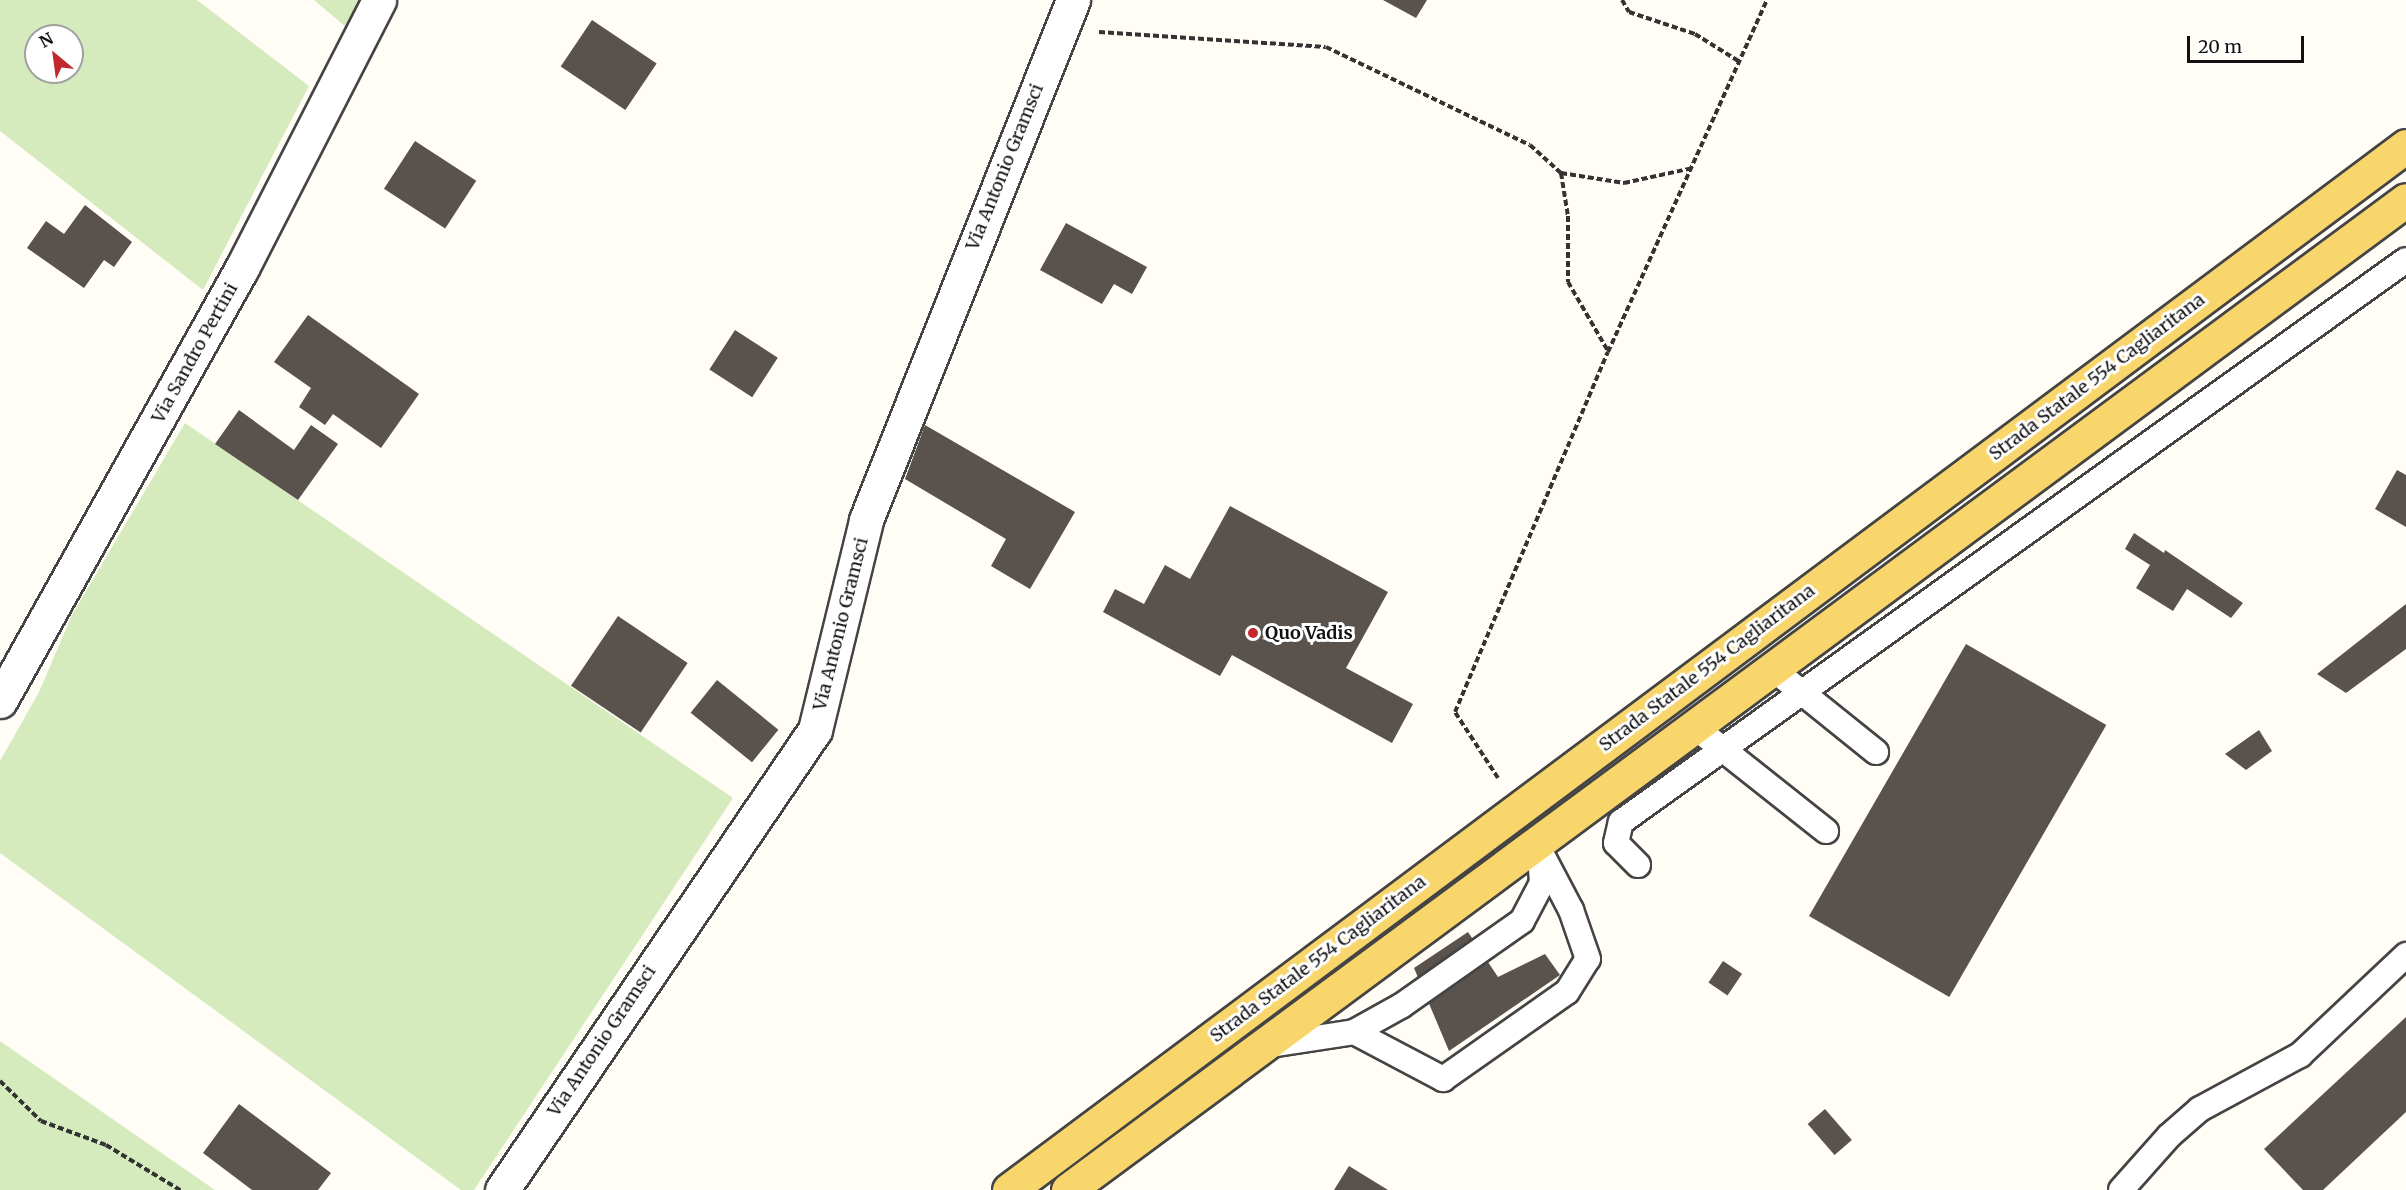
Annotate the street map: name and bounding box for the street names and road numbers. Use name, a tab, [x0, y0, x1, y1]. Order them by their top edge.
street label: Via Antonio Gramsci	[962, 81, 1048, 253]
street label: Via Sandro Pertini	[148, 279, 242, 427]
street label: Strada Statale 554 Cagliaritana	[1985, 289, 2209, 465]
street label: Via Antonio Gramsci	[809, 535, 873, 713]
street label: Strada Statale 554 Cagliaritana	[1595, 580, 1819, 756]
street label: Strada Statale 554 Cagliaritana	[1206, 871, 1430, 1047]
street label: Via Antonio Gramsci	[543, 961, 661, 1121]

